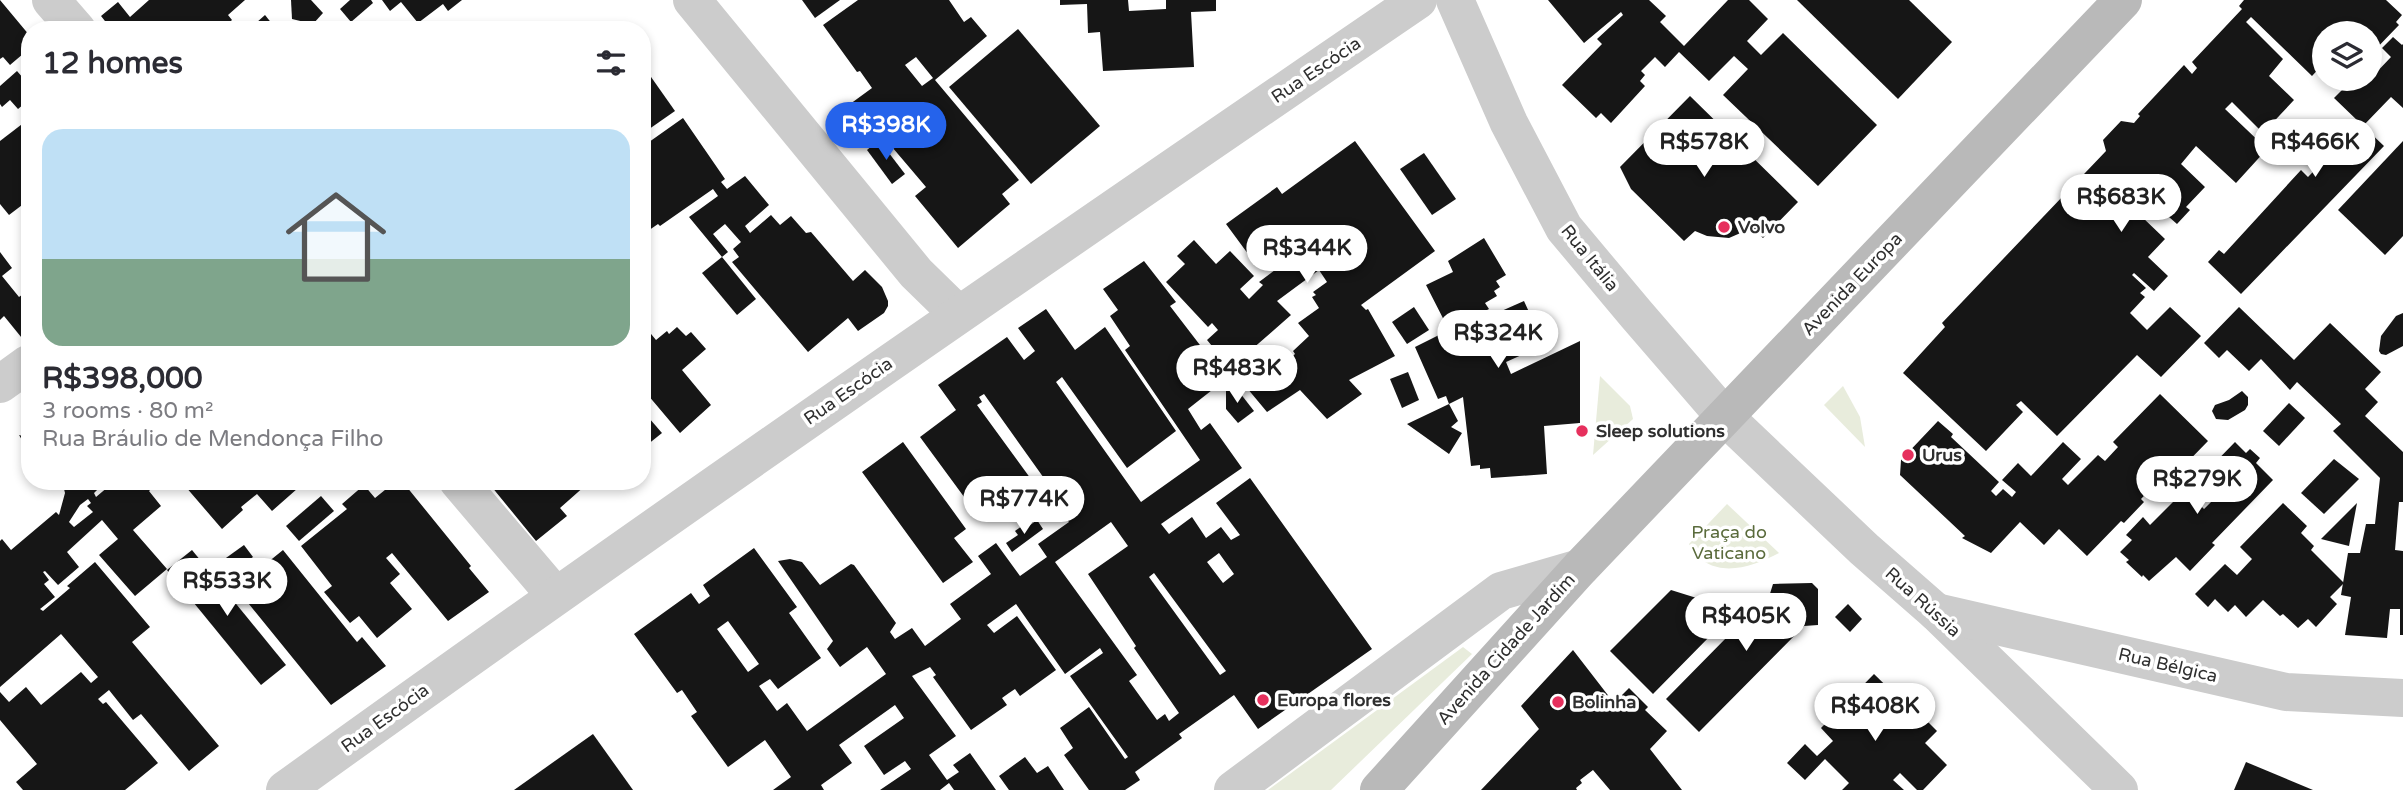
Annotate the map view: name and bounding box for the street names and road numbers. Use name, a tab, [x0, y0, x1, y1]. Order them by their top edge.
street label: Rua Escócia	[1267, 32, 1365, 108]
street label: Rua Itália	[1556, 220, 1624, 296]
street label: Avenida Europa	[1797, 228, 1907, 340]
street label: Rua Escócia	[799, 352, 897, 430]
street label: Rua Rússia	[1881, 562, 1965, 642]
street label: Avenida Cidade Jardim	[1432, 569, 1580, 729]
street label: Rua Bélgica	[2116, 643, 2220, 687]
street label: Rua Escócia	[337, 679, 433, 757]

